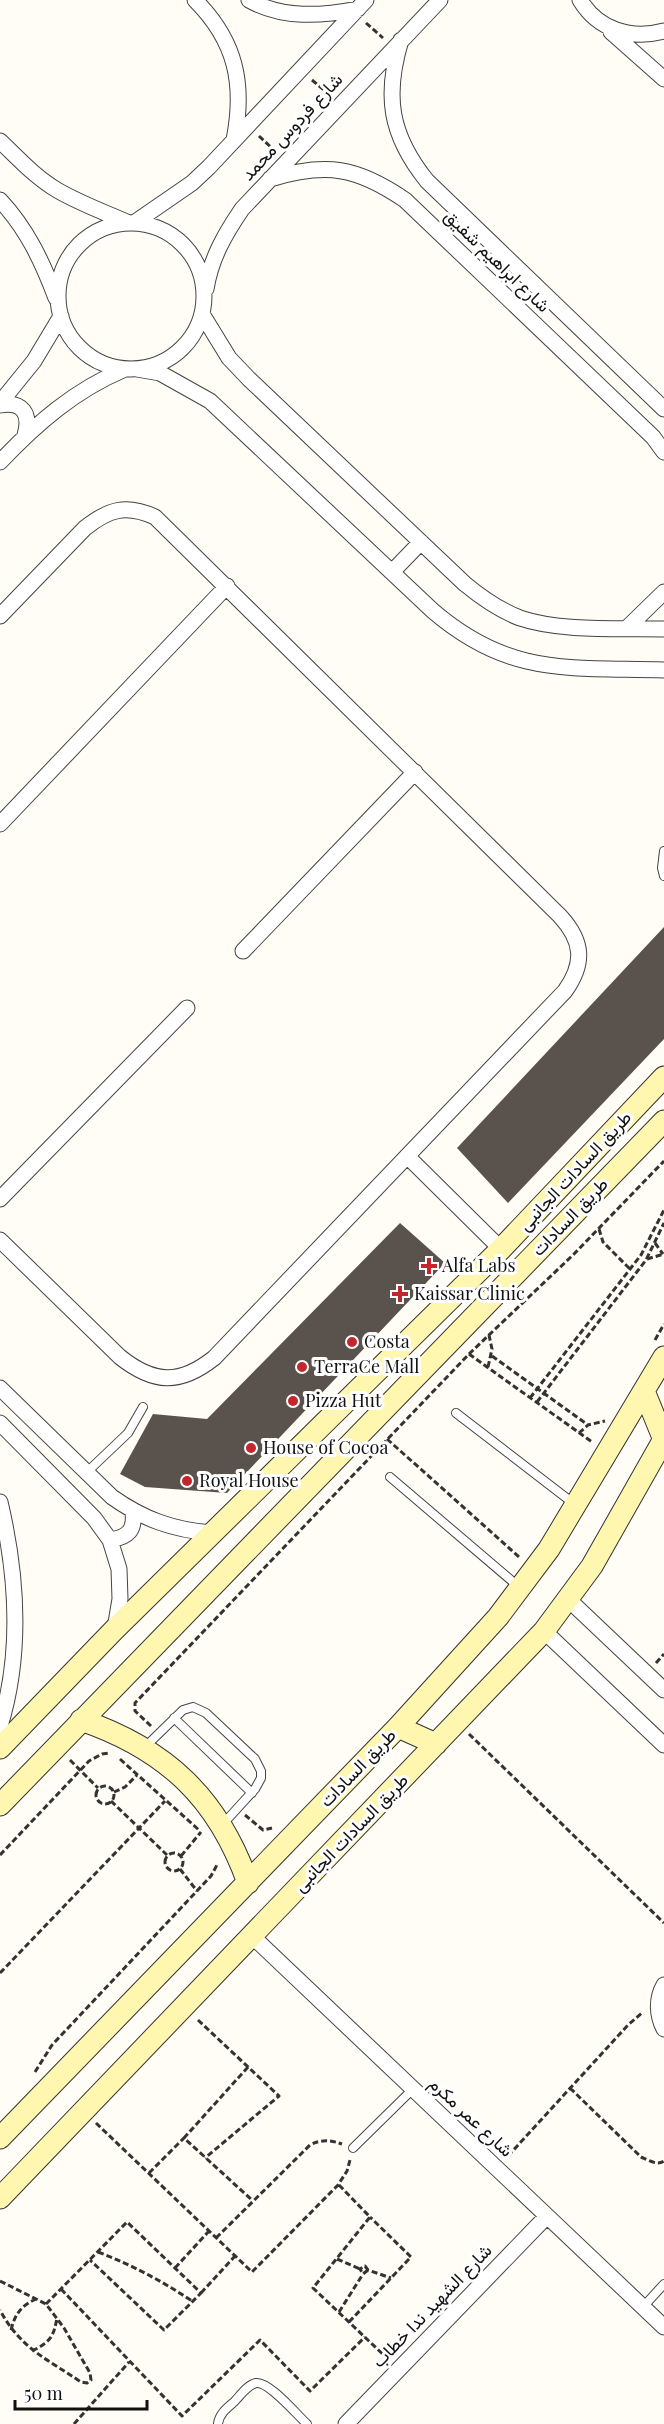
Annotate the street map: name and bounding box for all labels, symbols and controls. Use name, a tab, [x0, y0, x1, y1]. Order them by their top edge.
street label: شارع فردوس محمد	[235, 67, 348, 186]
street label: شارع ابراهيم شفيق	[439, 204, 556, 318]
street label: طريق السادات الجانبى	[514, 1107, 636, 1235]
street label: طريق السادات	[527, 1173, 613, 1261]
place label: Alfa Labs	[441, 1253, 515, 1277]
marker: Alfa Labs	[420, 1257, 438, 1275]
place label: Kaissar Clinic	[414, 1281, 525, 1305]
marker: Kaissar Clinic	[391, 1285, 409, 1303]
place label: Costa	[364, 1329, 410, 1353]
marker: Costa	[345, 1335, 359, 1349]
place label: TerraCe Mall	[314, 1354, 419, 1378]
marker: TerraCe Mall	[295, 1360, 309, 1374]
place label: Pizza Hut	[305, 1388, 382, 1412]
marker: Pizza Hut	[286, 1394, 300, 1408]
place label: House of Cocoa	[263, 1435, 388, 1459]
marker: House of Cocoa	[244, 1441, 258, 1455]
place label: Royal House	[199, 1468, 299, 1492]
marker: Royal House	[180, 1474, 194, 1488]
street label: طريق السادات	[314, 1723, 401, 1812]
street label: طريق السادات الجانبى	[287, 1768, 413, 1897]
street label: شارع عمر مكرم	[424, 2071, 519, 2162]
street label: شارع الشهيد ندا خطاب	[366, 2238, 497, 2373]
scale bar	[15, 2373, 147, 2411]
text: 50 m	[24, 2381, 63, 2405]

